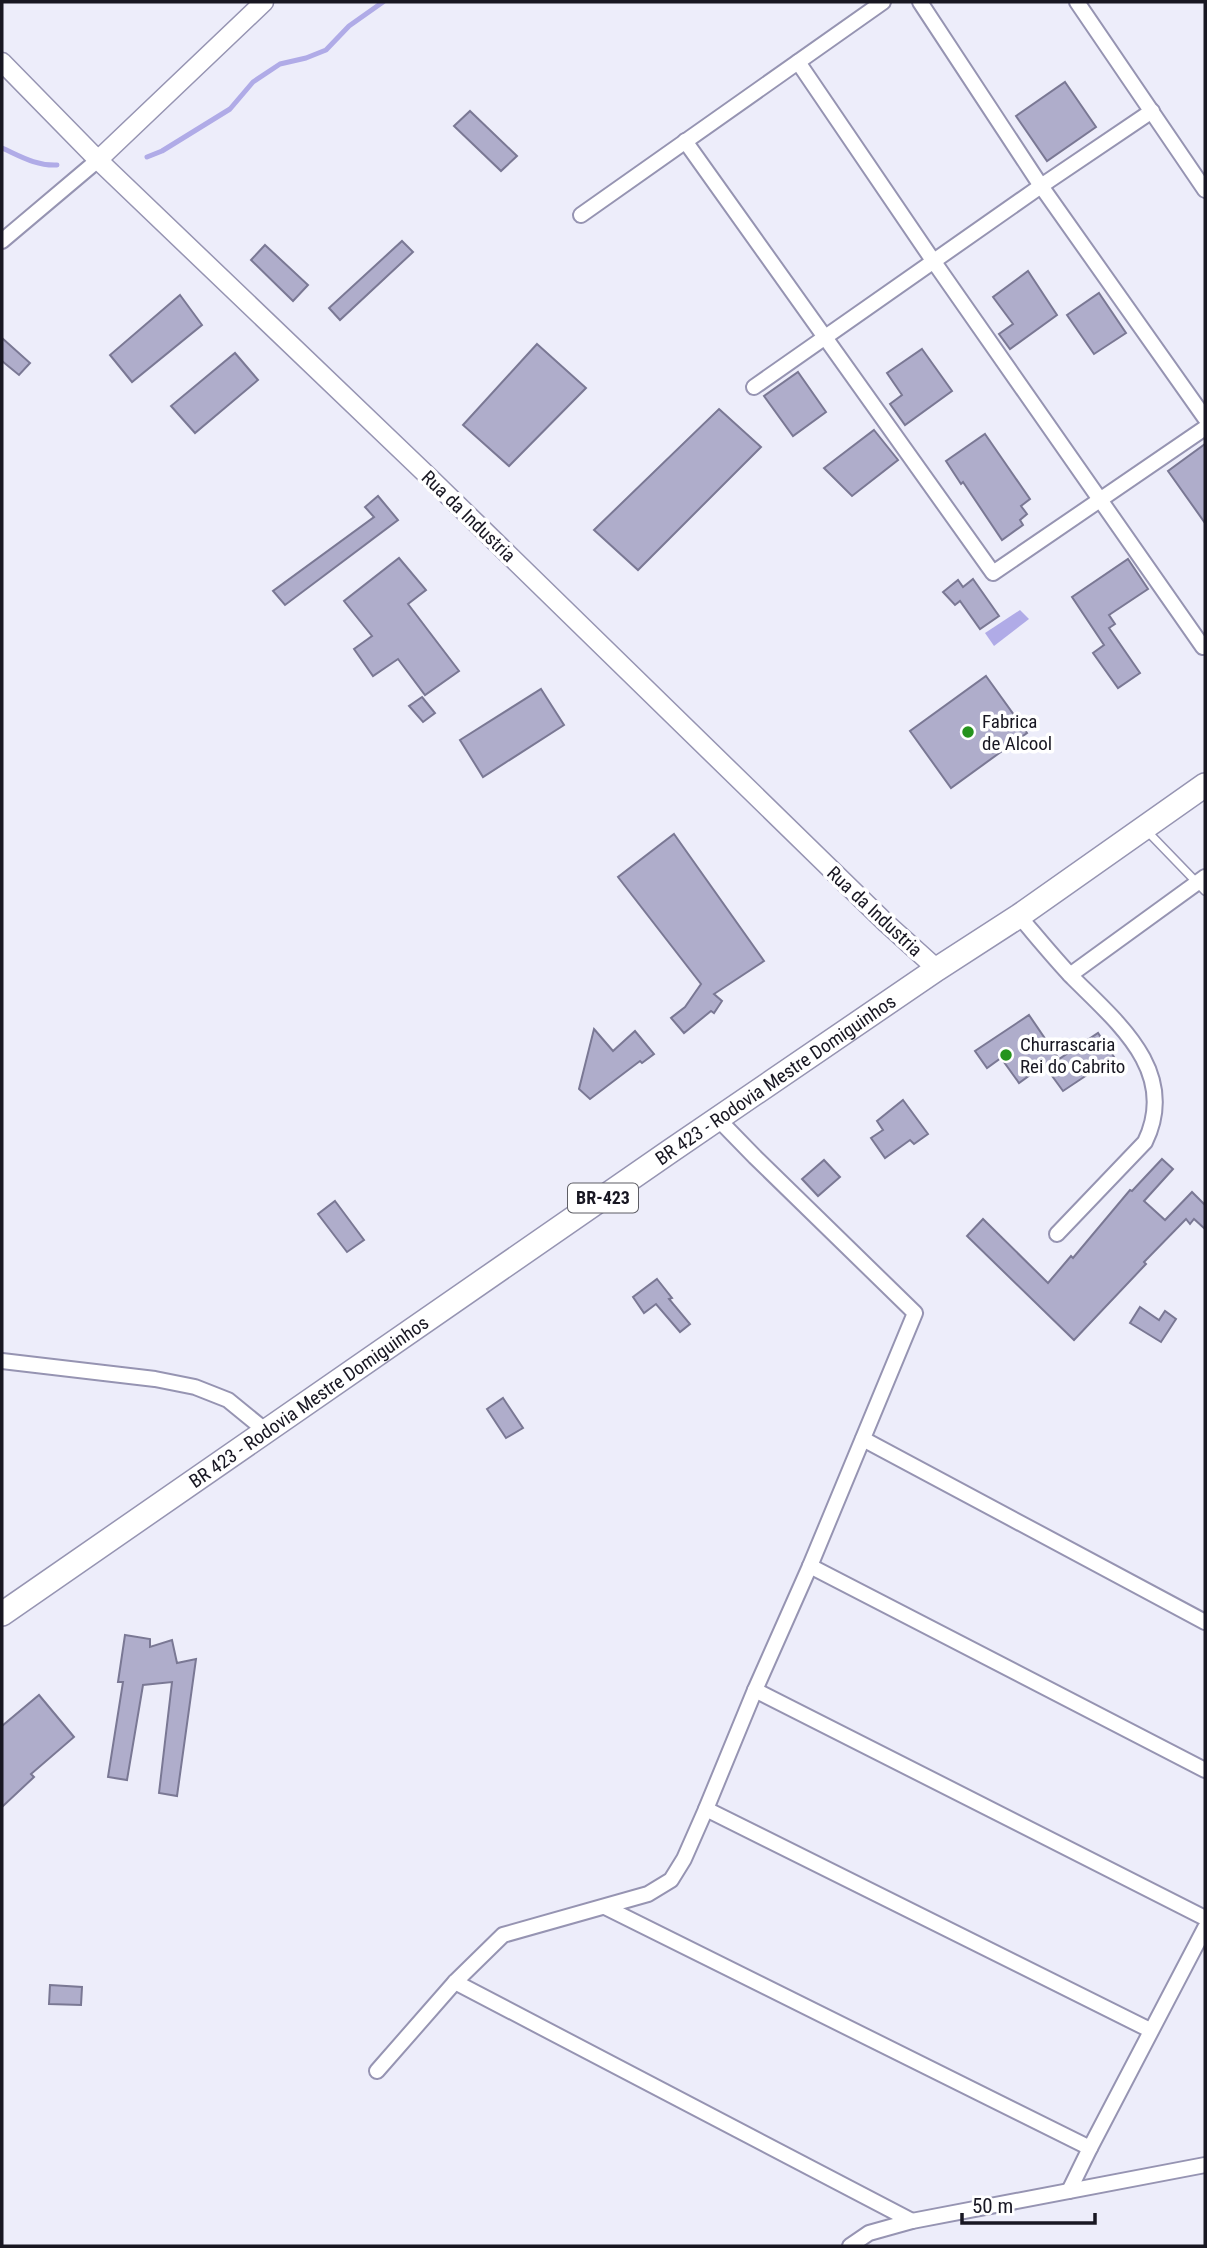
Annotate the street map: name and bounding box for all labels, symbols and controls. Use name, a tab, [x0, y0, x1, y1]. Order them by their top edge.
street label: Rua da Industria	[417, 466, 520, 567]
place label: Fabrica de Alcool	[982, 710, 1052, 755]
marker: Fabrica de Alcool	[960, 724, 976, 740]
street label: Rua da Industria	[822, 861, 927, 961]
street label: BR 423 - Rodovia Mestre Domiguinhos	[651, 990, 900, 1170]
place label: Churrascaria Rei do Cabrito	[1020, 1033, 1125, 1078]
marker: Churrascaria Rei do Cabrito	[998, 1047, 1014, 1063]
road number: BR-423	[568, 1184, 638, 1212]
street label: BR 423 - Rodovia Mestre Domiguinhos	[185, 1311, 433, 1493]
scale bar	[962, 2182, 1095, 2226]
text: 50 m	[972, 2194, 1013, 2218]

